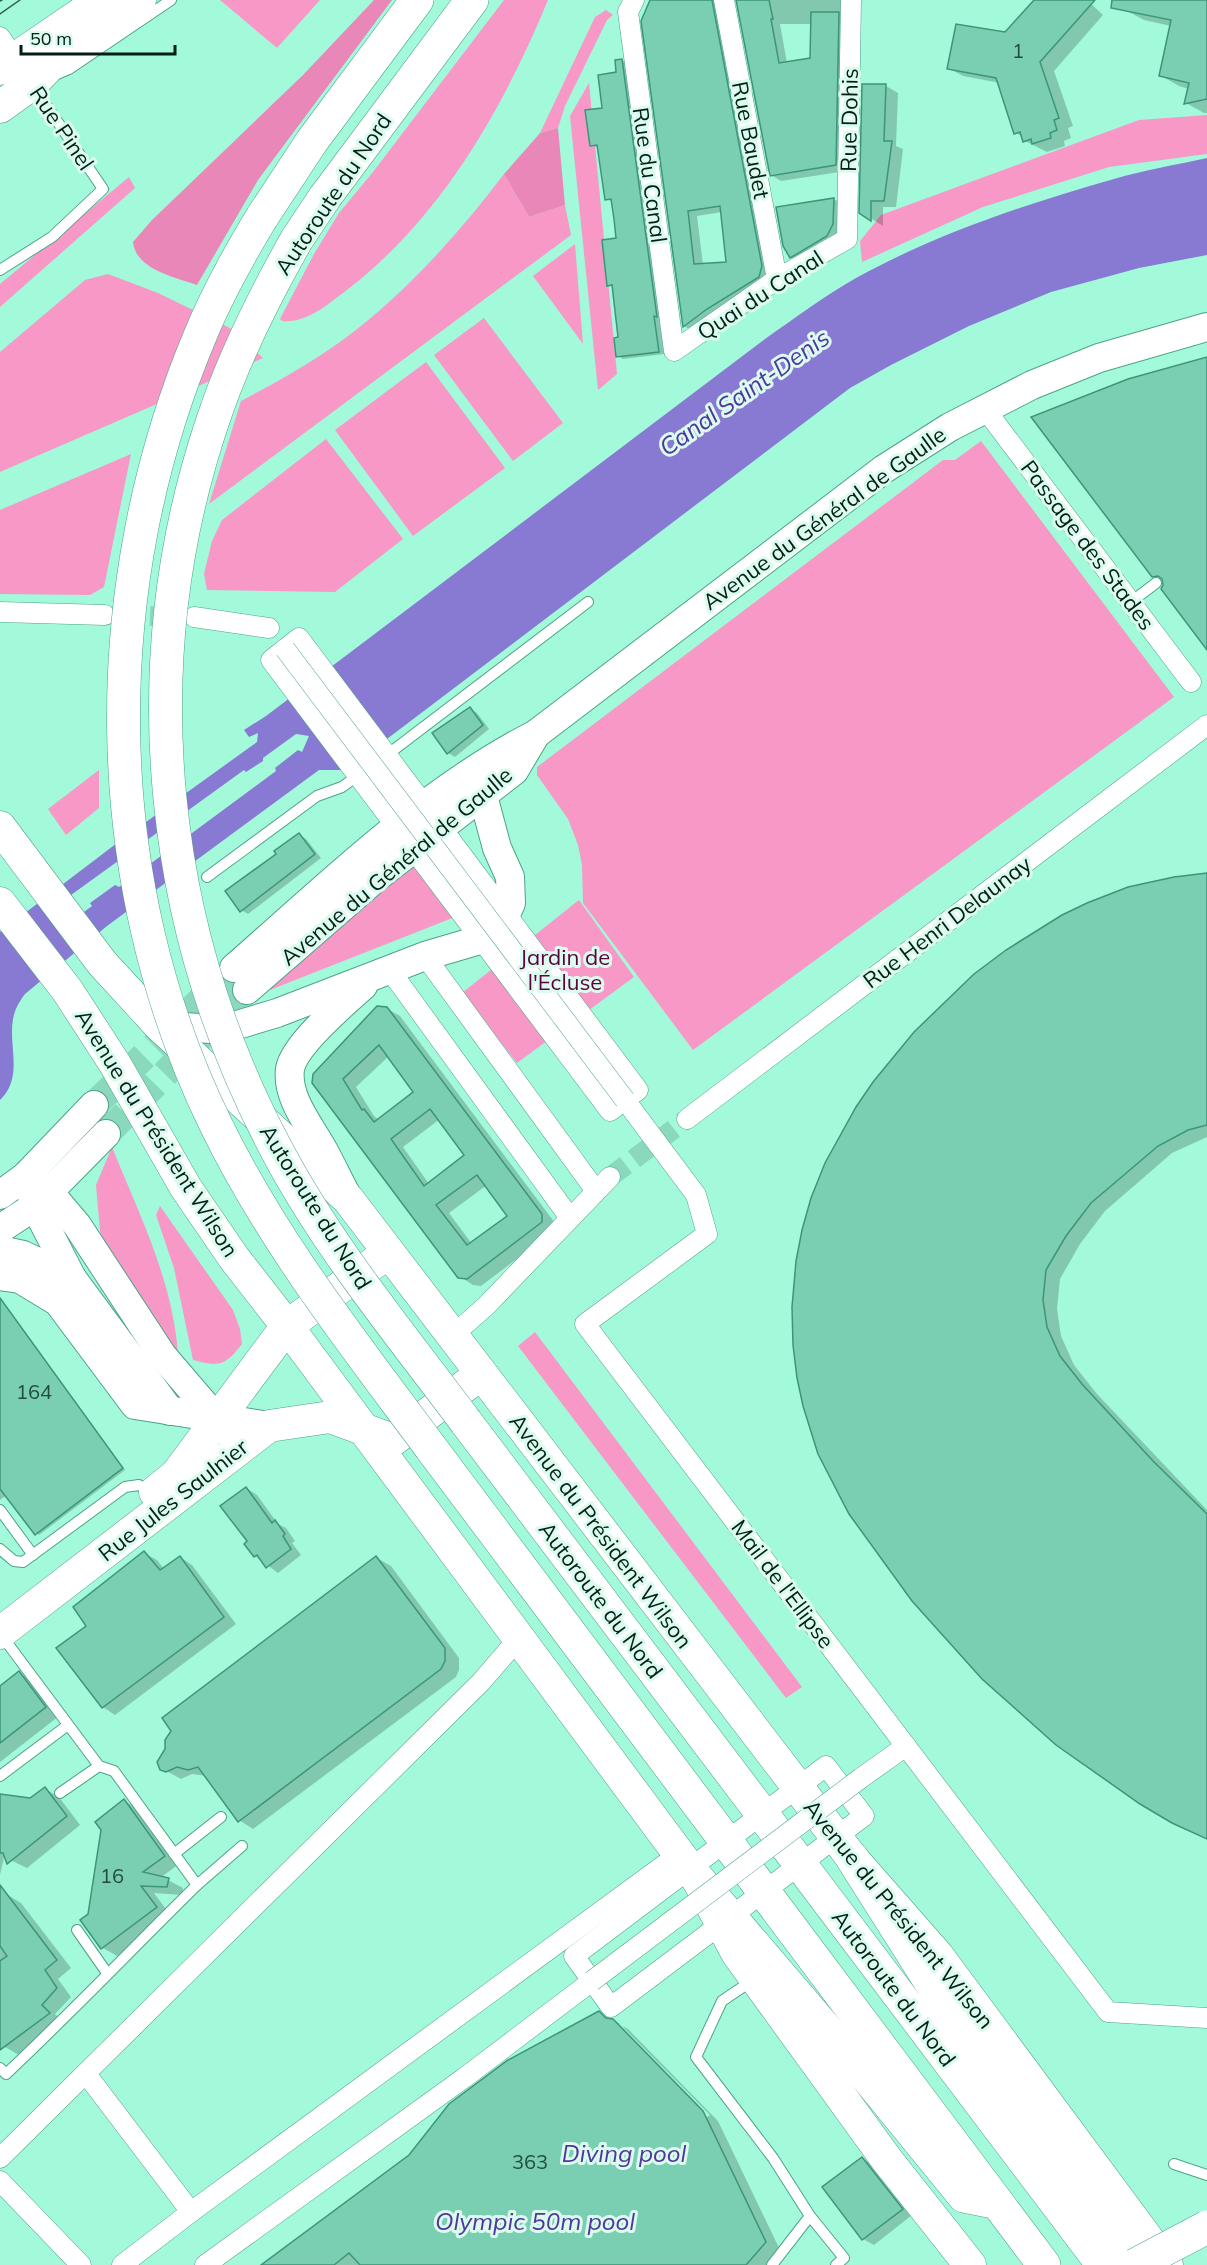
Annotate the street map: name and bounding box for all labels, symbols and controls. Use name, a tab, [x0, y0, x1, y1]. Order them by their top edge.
scale bar	[21, 18, 176, 56]
text: 50 m	[30, 27, 72, 50]
house number: 1	[1012, 38, 1024, 63]
street label: Rue Dohis	[834, 68, 864, 172]
street label: Rue Baudet	[726, 79, 776, 202]
street label: Rue Pinel	[24, 81, 100, 175]
street label: Rue du Canal	[627, 105, 673, 245]
street label: Autoroute du Nord	[269, 108, 397, 280]
street label: Quai du Canal	[692, 244, 828, 346]
water label: Canal Saint-Denis	[653, 322, 835, 462]
street label: Avenue du Général de Gaulle	[697, 420, 951, 616]
street label: Passage des Stades	[1015, 455, 1161, 635]
street label: Avenue du Général de Gaulle	[274, 761, 518, 971]
street label: Rue Henri Delaunay	[857, 849, 1037, 994]
park label: Jardin de l'Écluse	[520, 943, 610, 996]
street label: Avenue du Président Wilson	[69, 1004, 245, 1262]
street label: Autoroute du Nord	[254, 1119, 378, 1295]
house number: 164	[16, 1379, 52, 1404]
street label: Avenue du Président Wilson	[503, 1408, 699, 1654]
street label: Rue Jules Saulnier	[93, 1433, 253, 1567]
street label: Mail de l'Ellipse	[725, 1514, 841, 1654]
street label: Autoroute du Nord	[533, 1516, 669, 1684]
street label: Avenue du Président Wilson	[798, 1794, 1000, 2034]
house number: 16	[100, 1863, 124, 1888]
street label: Autoroute du Nord	[826, 1904, 962, 2072]
water label: Diving pool	[562, 2138, 686, 2168]
house number: 363	[512, 2149, 548, 2174]
water label: Olympic 50m pool	[435, 2206, 635, 2236]

